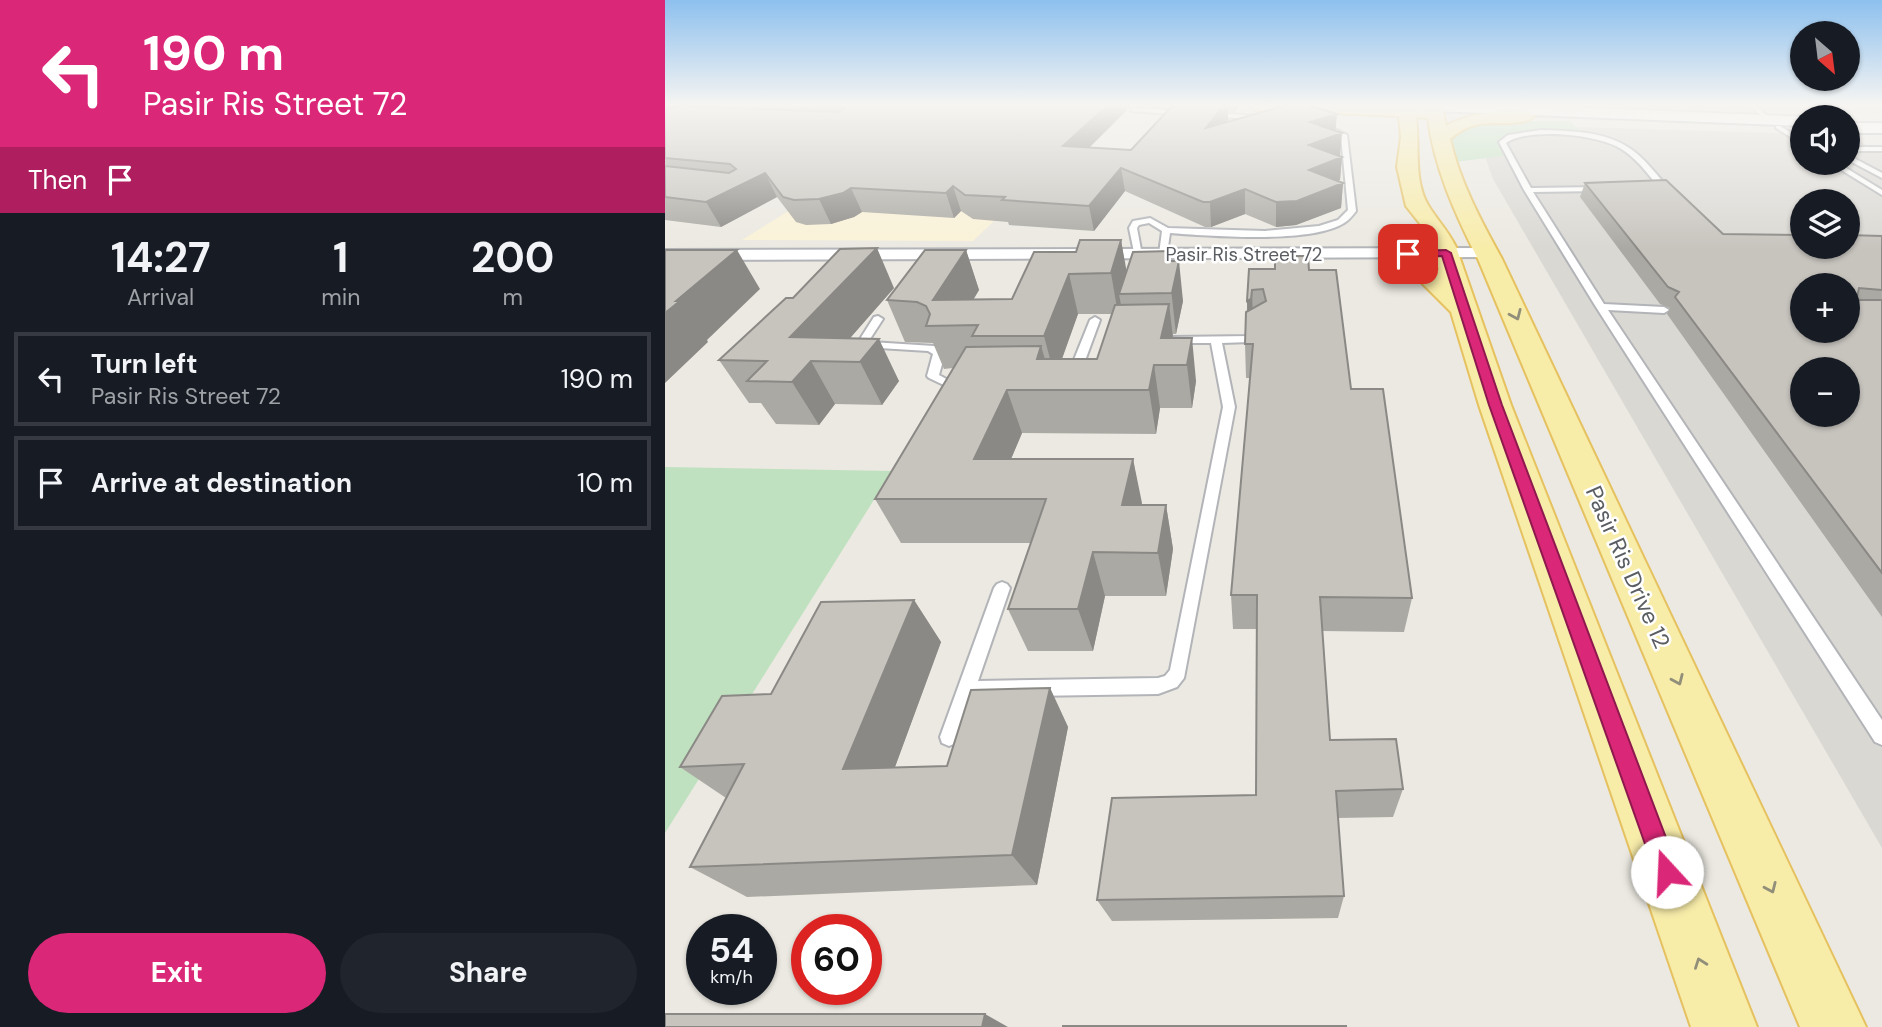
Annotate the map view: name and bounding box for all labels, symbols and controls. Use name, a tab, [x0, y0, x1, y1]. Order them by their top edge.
text: 190 m	[143, 21, 284, 85]
north arrow	[1790, 21, 1860, 91]
map controls	[1790, 21, 1860, 427]
icon: left	[28, 28, 119, 119]
text: Pasir Ris Street 72	[143, 83, 407, 125]
button: sound	[1790, 105, 1860, 175]
icon: arrive	[101, 161, 139, 199]
text: Then	[28, 163, 87, 197]
button: layers	[1790, 189, 1860, 259]
pin	[1378, 224, 1438, 284]
text: 14:27	[111, 230, 210, 285]
text: 1	[333, 230, 348, 285]
text: 200	[471, 230, 554, 285]
icon: arrive	[1389, 235, 1427, 273]
street label: Pasir Ris Street 72	[1165, 242, 1323, 267]
button: +	[1790, 273, 1860, 343]
text: Arrival	[127, 282, 194, 312]
text: min	[321, 282, 360, 312]
text: m	[502, 282, 523, 312]
one-way arrow	[1508, 308, 1522, 321]
text: Turn left	[91, 347, 198, 381]
button: −	[1790, 357, 1860, 427]
icon: left	[32, 360, 70, 398]
text: 190 m	[561, 362, 633, 396]
text: Pasir Ris Street 72	[91, 381, 281, 411]
icon: arrive	[32, 464, 70, 502]
text: Arrive at destination	[91, 466, 352, 500]
text: 10 m	[577, 466, 633, 500]
street label: Pasir Ris Drive 12	[1579, 481, 1677, 653]
one-way arrow	[1670, 673, 1684, 685]
position arrow	[1630, 835, 1704, 909]
one-way arrow	[1763, 880, 1777, 893]
speed limit sign: 60	[791, 914, 882, 1005]
text: 54	[709, 927, 754, 973]
button: Exit	[28, 933, 326, 1013]
button: Share	[340, 933, 637, 1013]
one-way arrow	[1695, 957, 1709, 969]
text: km/h	[710, 965, 753, 989]

